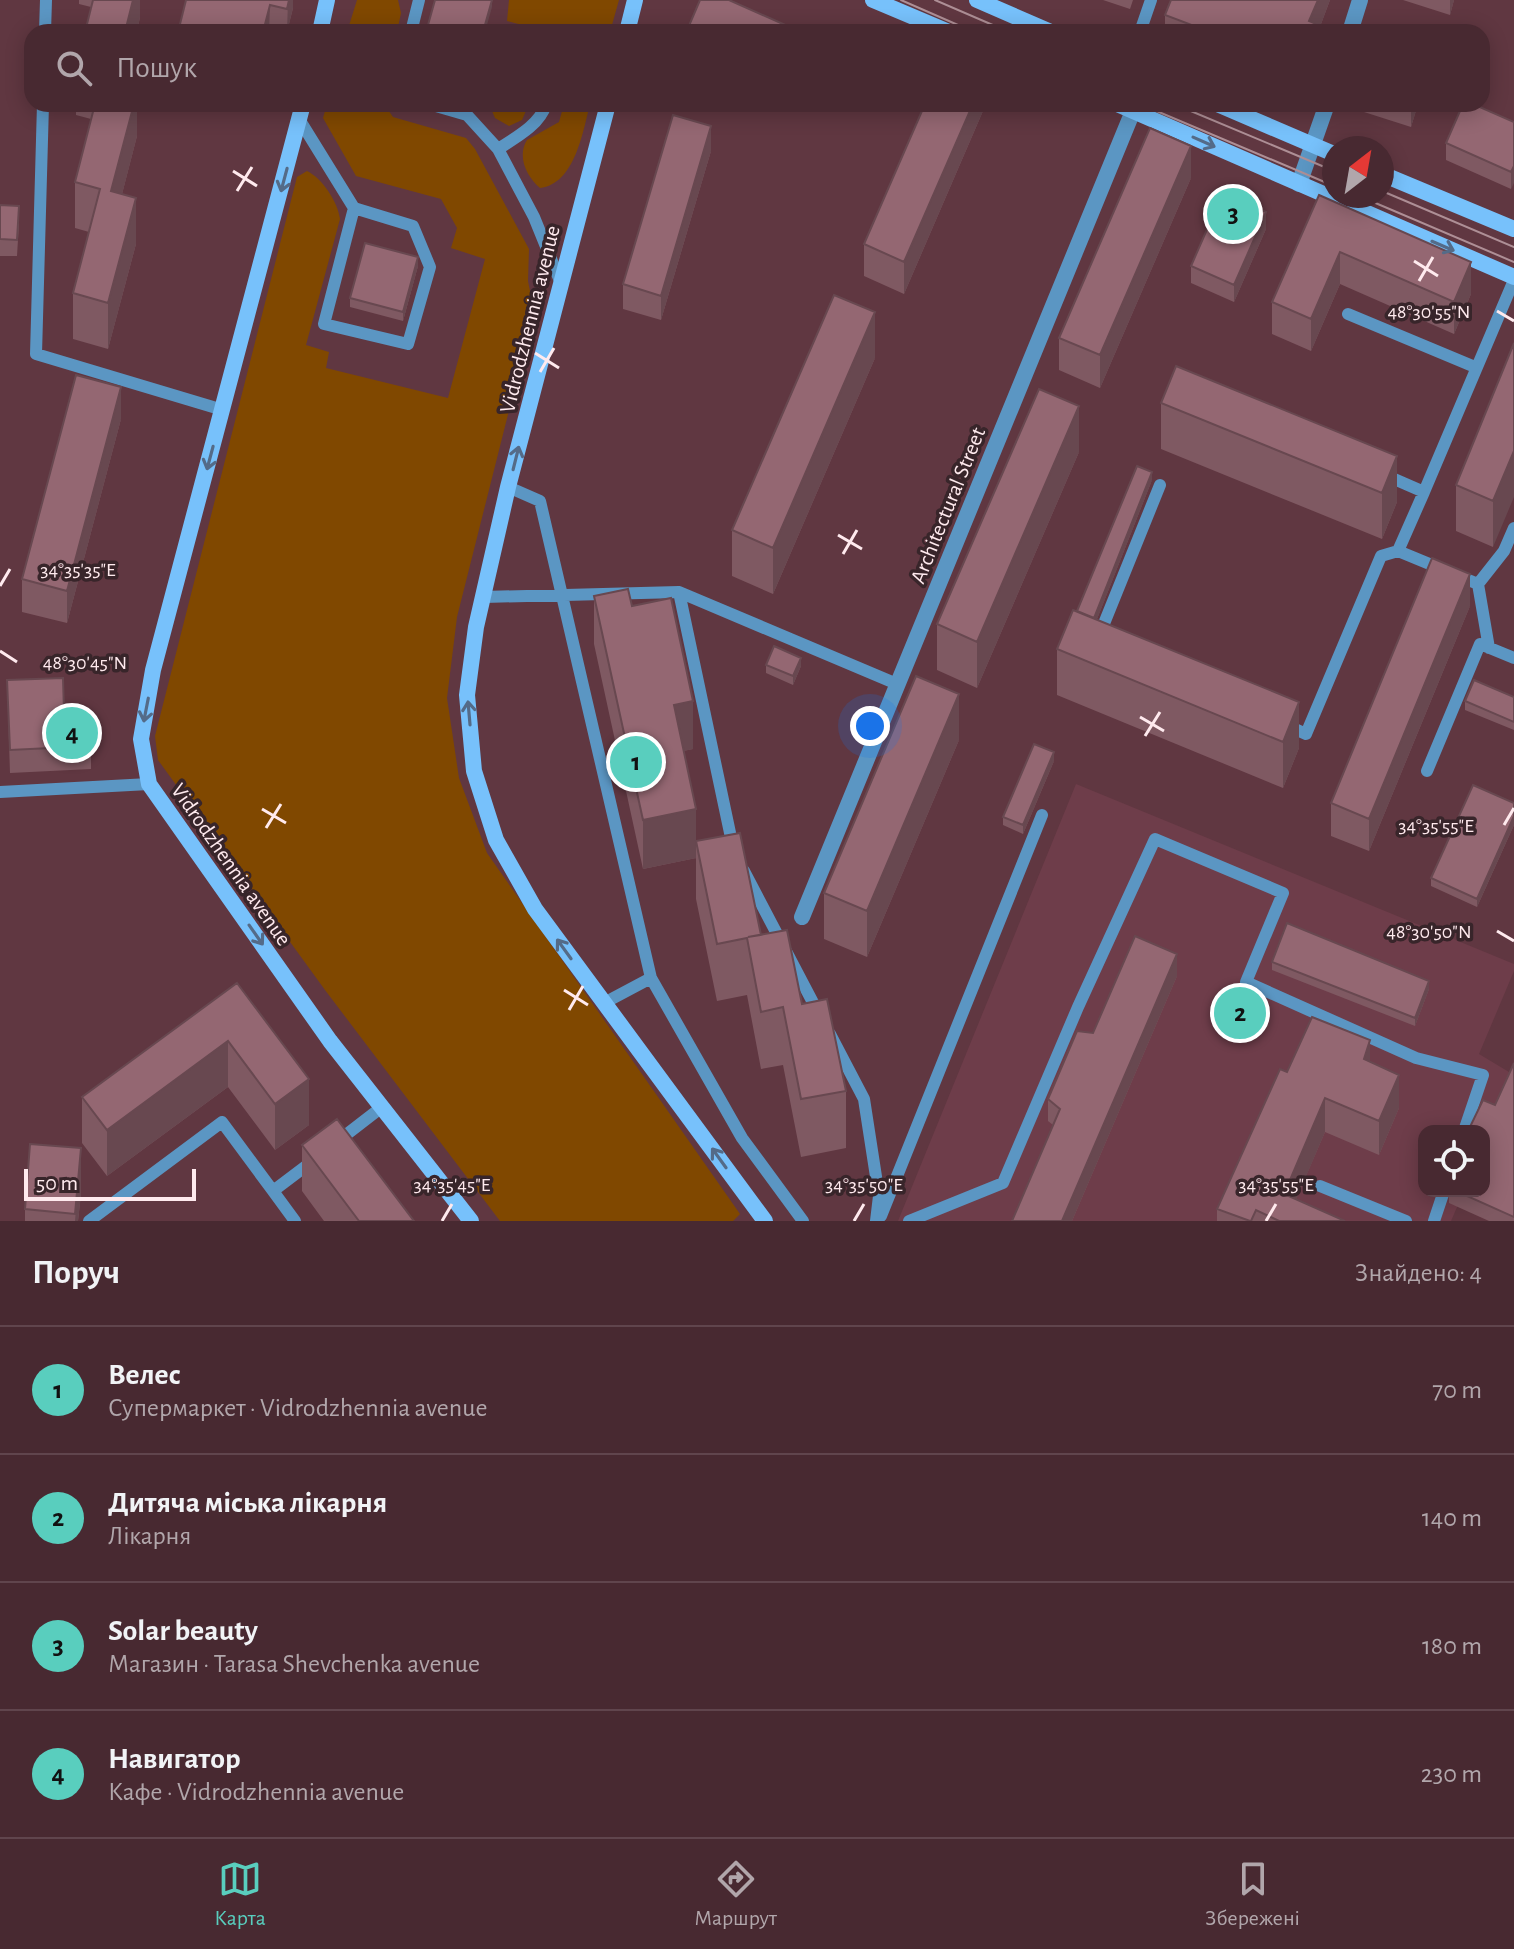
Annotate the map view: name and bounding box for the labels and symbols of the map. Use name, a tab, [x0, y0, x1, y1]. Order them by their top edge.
one-way arrow	[1192, 136, 1216, 151]
north arrow	[1322, 136, 1394, 208]
one-way arrow	[275, 166, 290, 192]
pin: 3	[1207, 184, 1259, 244]
street label: Vidrodzhennia avenue	[496, 223, 564, 415]
one-way arrow	[1430, 240, 1454, 255]
text: 48°30'55"N	[1387, 302, 1471, 322]
street label: Architectural Street	[907, 424, 989, 586]
one-way arrow	[202, 445, 217, 470]
one-way arrow	[509, 445, 524, 471]
text: 34°35'35"E	[40, 560, 116, 580]
text: 48°30'45"N	[43, 653, 127, 673]
one-way arrow	[137, 697, 152, 722]
one-way arrow	[461, 700, 476, 727]
pin: 4	[46, 703, 98, 763]
your location	[850, 706, 890, 746]
pin: 1	[610, 732, 662, 792]
street label: Vidrodzhennia avenue	[167, 779, 295, 950]
text: 34°35'55"E	[1398, 816, 1474, 836]
text: 48°30'50"N	[1386, 922, 1472, 942]
one-way arrow	[248, 923, 264, 945]
one-way arrow	[556, 939, 573, 960]
pin: 2	[1214, 983, 1266, 1043]
one-way arrow	[710, 1148, 727, 1170]
scale bar	[24, 1165, 196, 1201]
text: 34°35'45"E	[414, 1175, 491, 1195]
text: 34°35'50"E	[825, 1175, 903, 1195]
text: 34°35'55"E	[1238, 1175, 1314, 1195]

